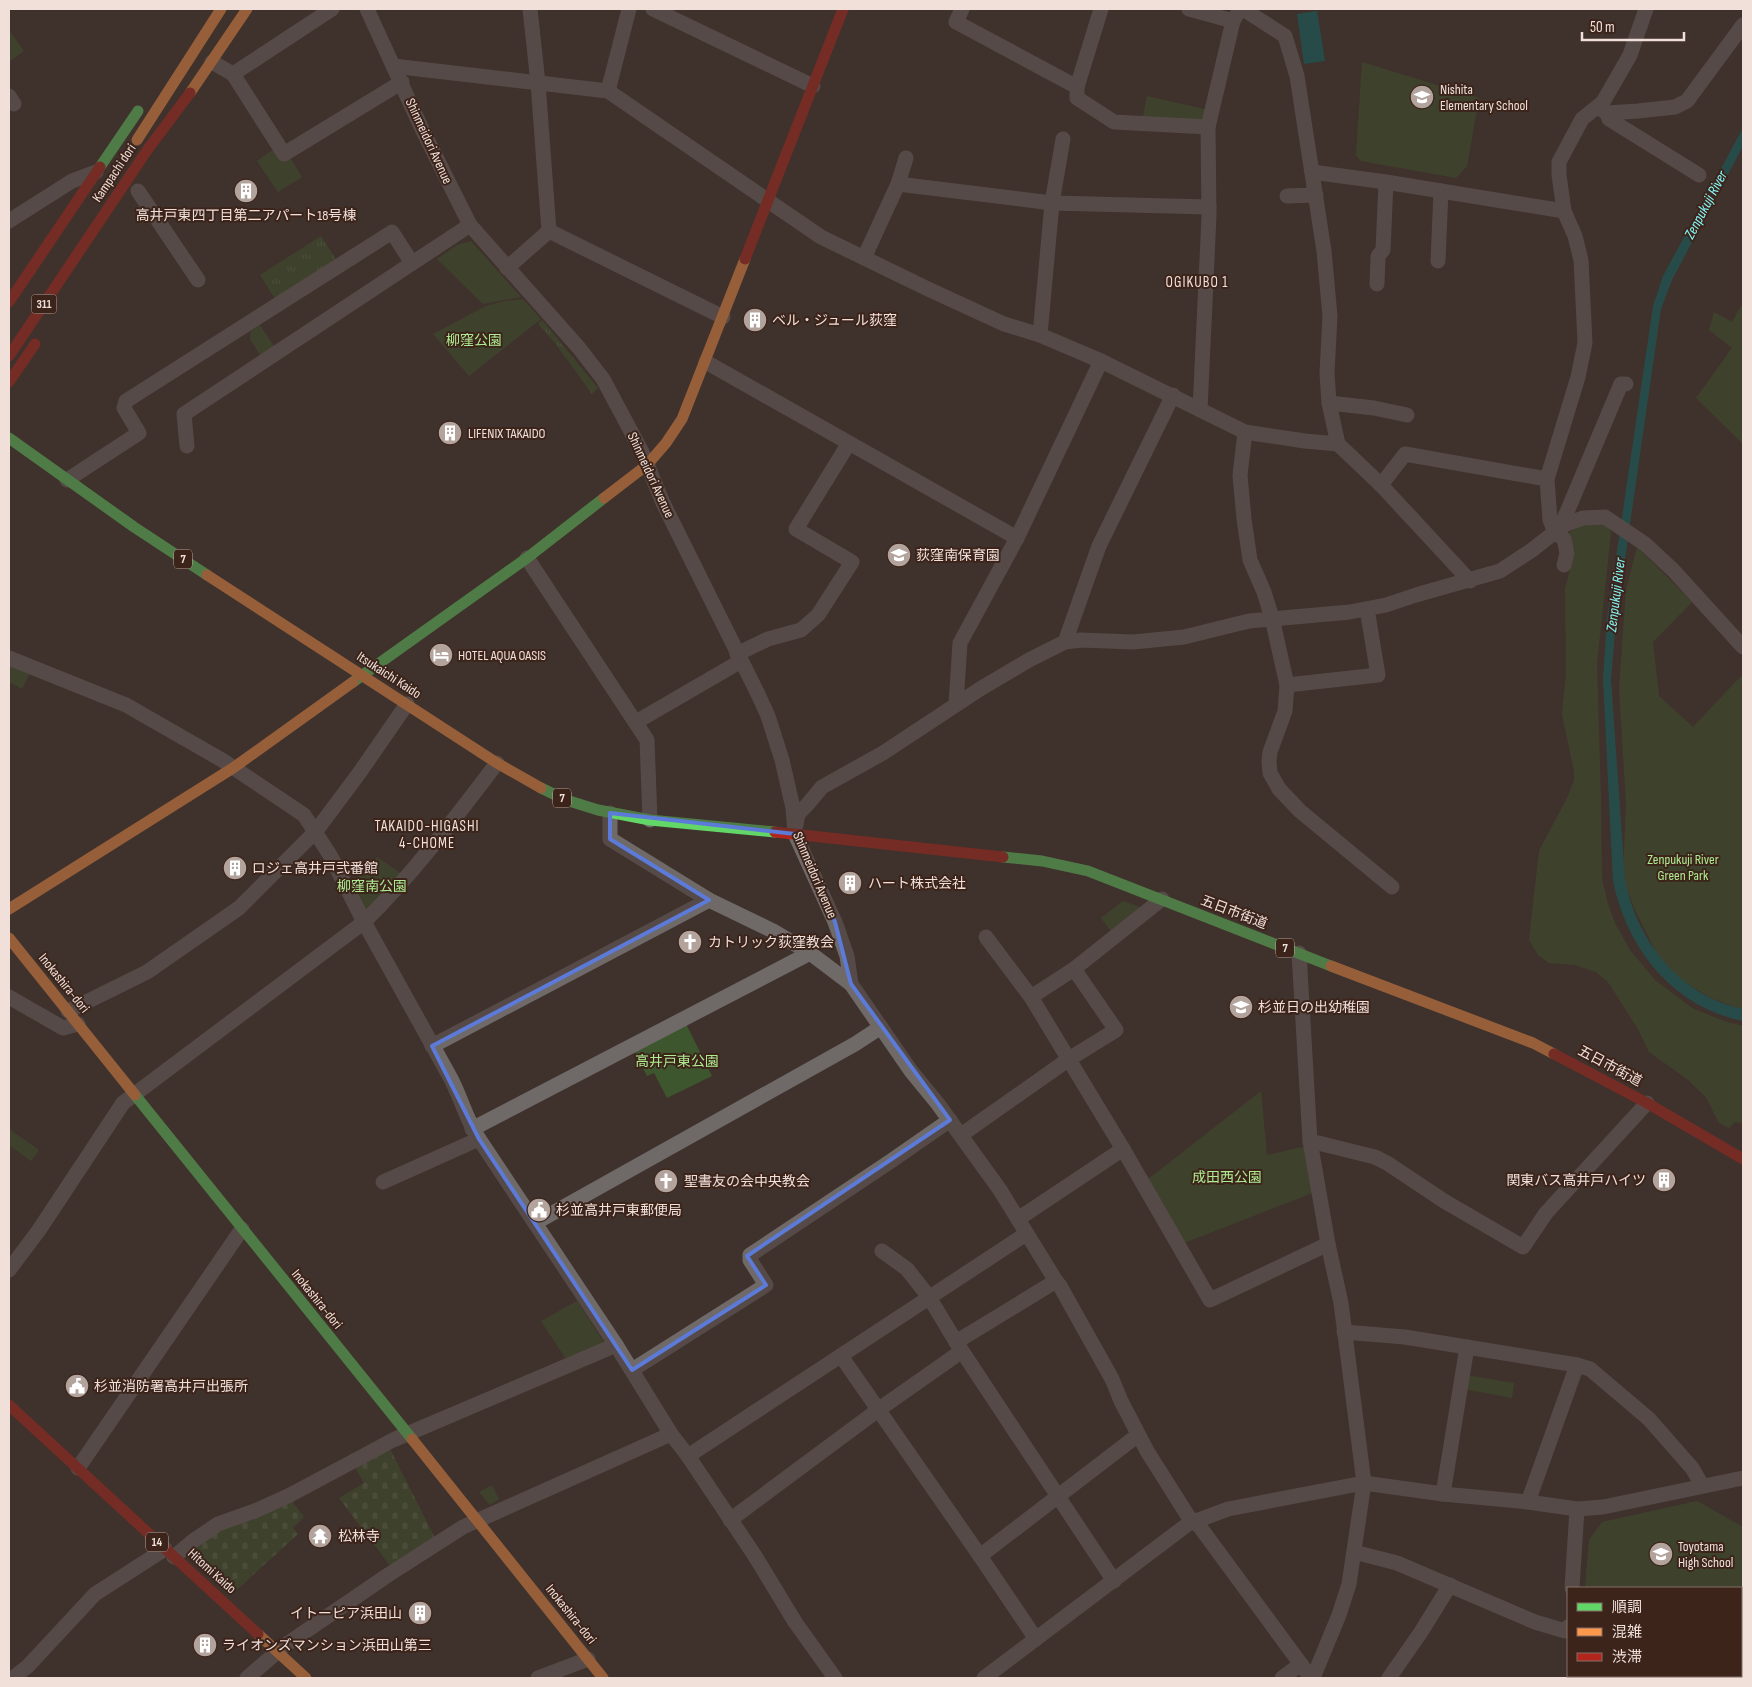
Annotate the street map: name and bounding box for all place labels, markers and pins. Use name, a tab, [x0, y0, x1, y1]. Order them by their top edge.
place label: Nishita Elementary School	[1440, 81, 1528, 114]
school or university icon: Nishita Elementary School	[1409, 84, 1435, 110]
building icon: 高井戸東四丁目第二アパート18号棟	[233, 178, 259, 204]
place label: 高井戸東四丁目第二アパート18号棟	[136, 207, 356, 224]
building icon: ベル・ジュール荻窪	[742, 307, 768, 333]
place label: ベル・ジュール荻窪	[772, 312, 897, 329]
building icon: LIFENIX TAKAIDO	[437, 420, 463, 446]
place label: LIFENIX TAKAIDO	[468, 425, 546, 442]
school or university icon: 荻窪南保育園	[886, 542, 912, 568]
place label: 荻窪南保育園	[916, 547, 1000, 564]
hotel icon: HOTEL AQUA OASIS	[428, 642, 454, 668]
place label: HOTEL AQUA OASIS	[458, 647, 546, 664]
building icon: ロジェ高井戸弐番館	[222, 855, 248, 881]
place label: ロジェ高井戸弐番館	[252, 860, 378, 877]
building icon: ハート株式会社	[837, 870, 863, 896]
place label: ハート株式会社	[868, 875, 966, 892]
church icon: カトリック荻窪教会	[677, 929, 703, 955]
place label: カトリック荻窪教会	[708, 934, 834, 951]
school or university icon: 杉並日の出幼稚園	[1228, 994, 1254, 1020]
place label: 杉並日の出幼稚園	[1258, 999, 1370, 1016]
building icon: 関東バス高井戸ハイツ	[1651, 1167, 1677, 1193]
church icon: 聖書友の会中央教会	[653, 1168, 679, 1194]
place label: 関東バス高井戸ハイツ	[1506, 1172, 1646, 1189]
place label: 聖書友の会中央教会	[684, 1173, 810, 1190]
public building icon: 杉並高井戸東郵便局	[526, 1197, 552, 1223]
place label: 杉並高井戸東郵便局	[556, 1202, 682, 1219]
public building icon: 杉並消防署高井戸出張所	[64, 1373, 90, 1399]
place label: 杉並消防署高井戸出張所	[94, 1378, 248, 1395]
temple icon: 松林寺	[307, 1523, 333, 1549]
place label: 松林寺	[338, 1528, 380, 1545]
place label: Toyotama High School	[1678, 1538, 1733, 1571]
school or university icon: Toyotama High School	[1648, 1541, 1674, 1567]
building icon: イトーピア浜田山	[407, 1600, 433, 1626]
place label: イトーピア浜田山	[290, 1605, 402, 1622]
building icon: ライオンズマンション浜田山第三	[192, 1632, 218, 1658]
place label: ライオンズマンション浜田山第三	[222, 1637, 432, 1654]

